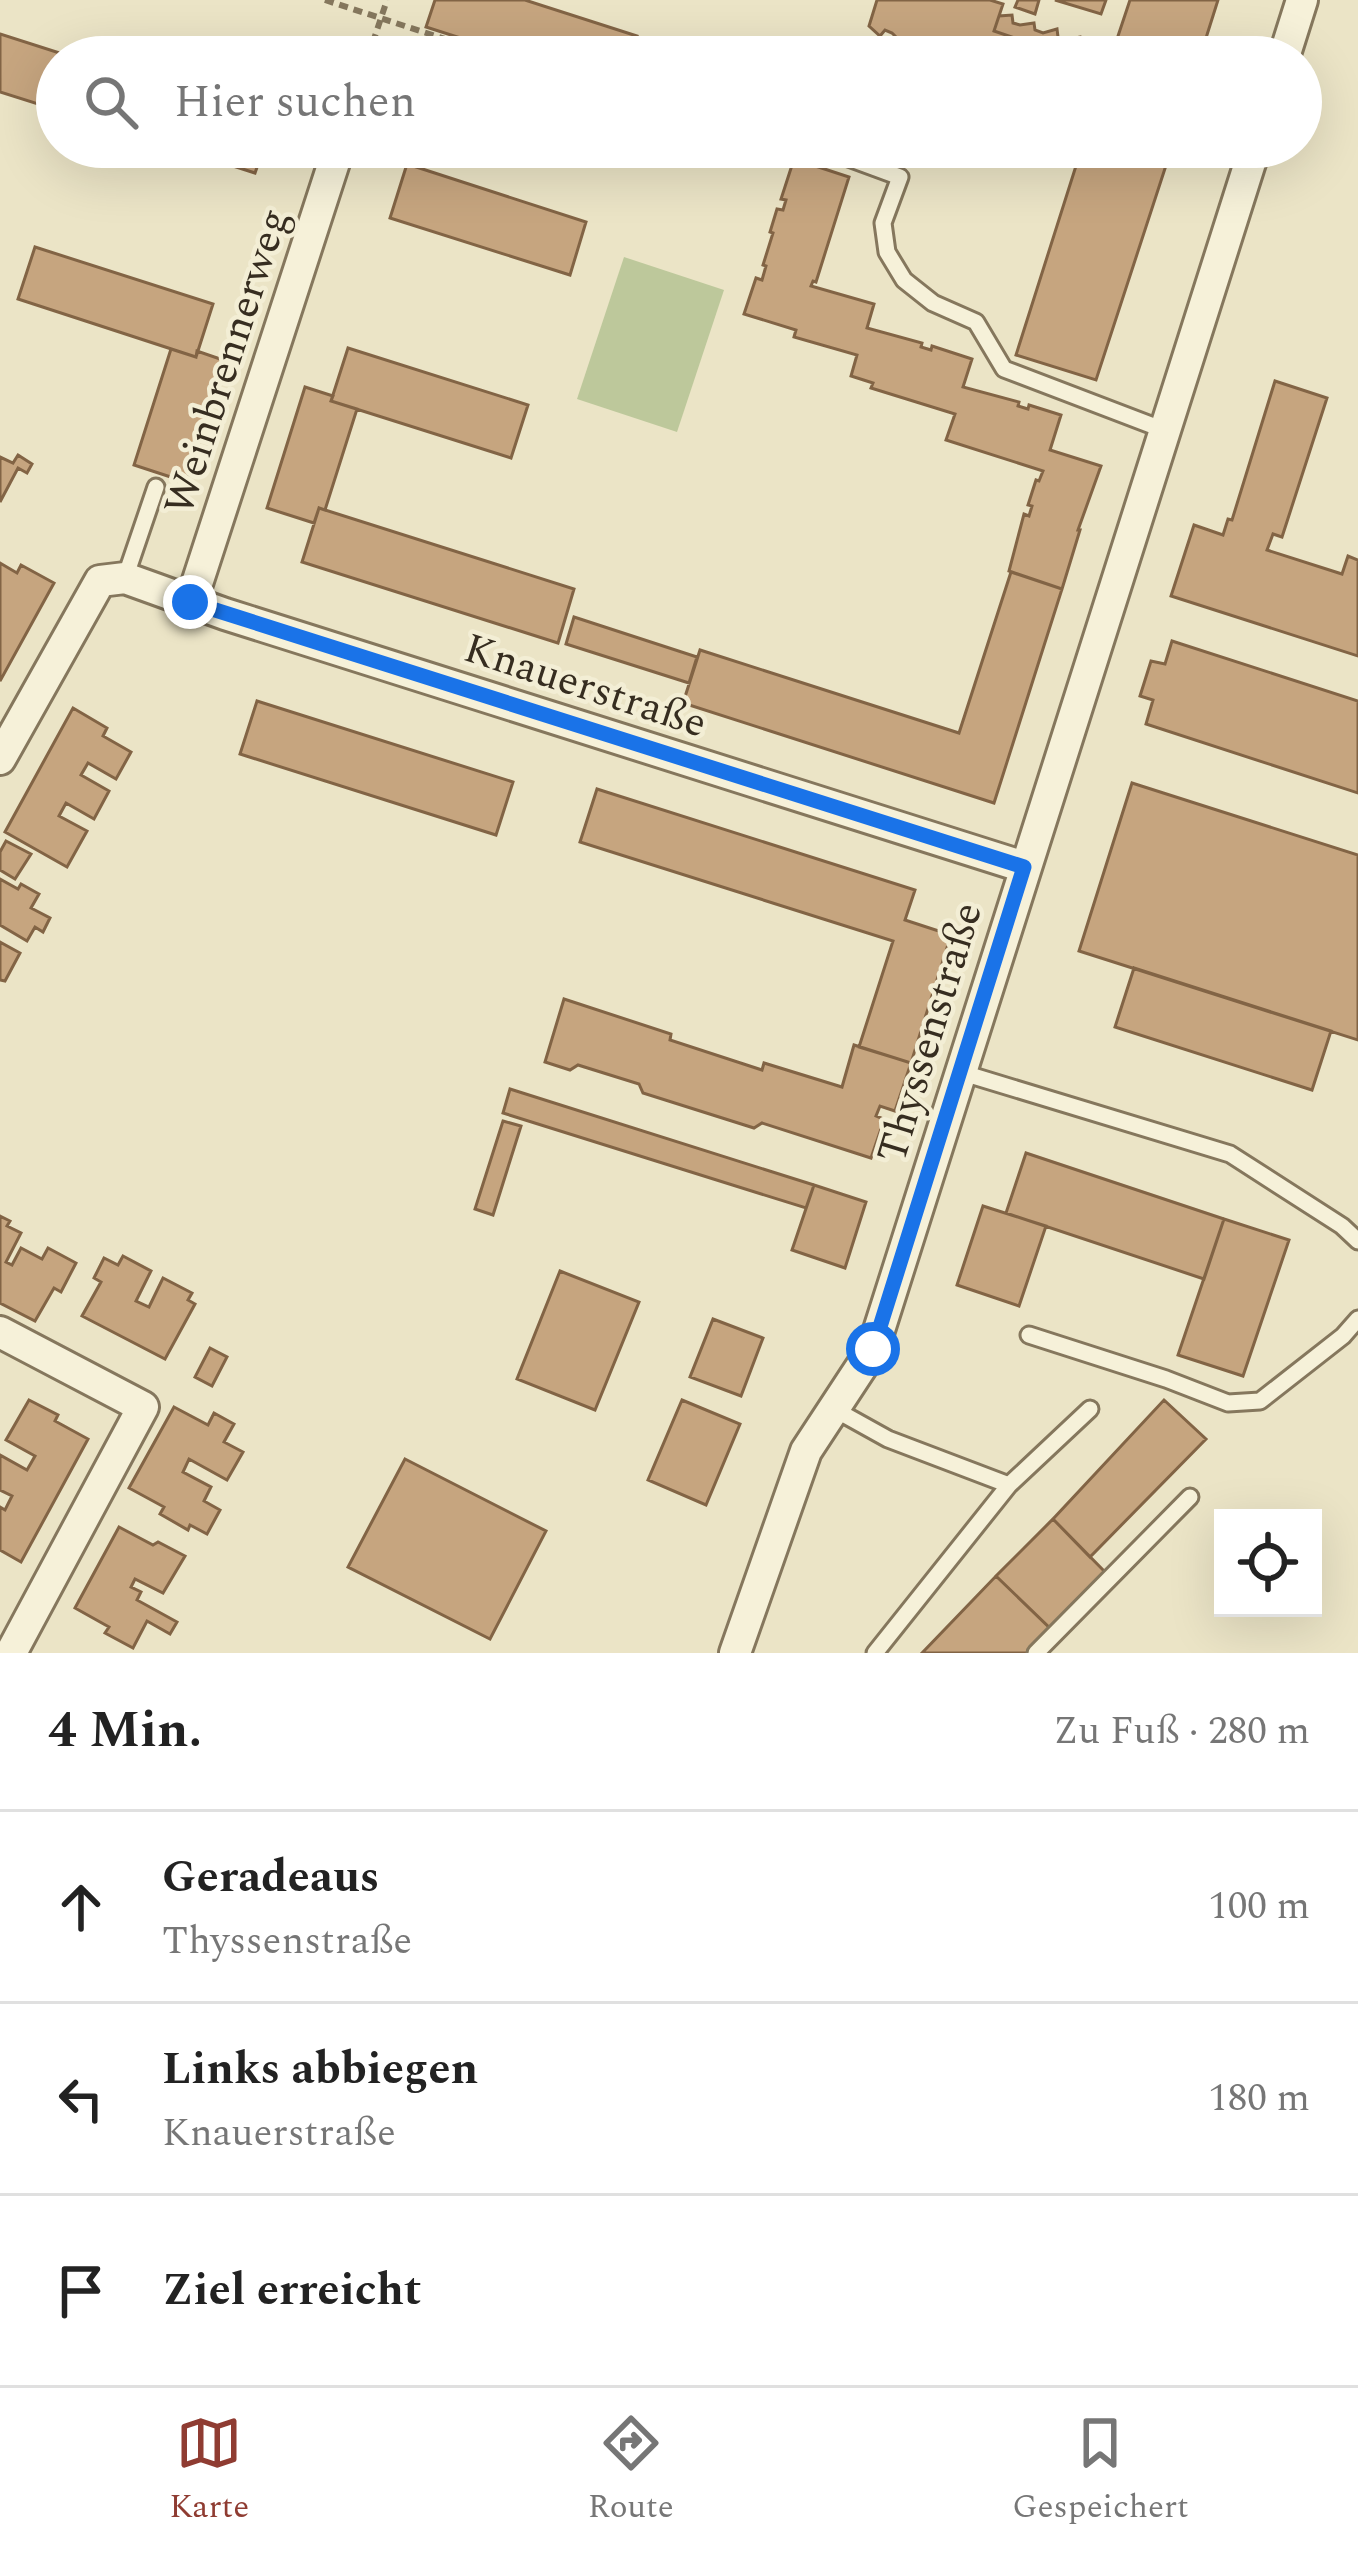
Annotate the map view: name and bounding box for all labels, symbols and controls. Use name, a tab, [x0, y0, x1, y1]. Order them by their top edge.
search box	[36, 36, 1322, 168]
text: Hier suchen	[174, 68, 416, 137]
icon: search	[78, 69, 144, 135]
street label: Weinbrennerweg	[148, 200, 307, 523]
route end	[163, 575, 217, 629]
street label: Knauerstraße	[456, 618, 715, 755]
street label: Thyssenstraße	[861, 895, 1000, 1171]
route start	[846, 1322, 900, 1376]
map controls	[1214, 1509, 1322, 1617]
button: locate	[1214, 1509, 1322, 1617]
text: 4 Min.	[48, 1692, 202, 1770]
text: Zu Fuß · 280 m	[1053, 1702, 1310, 1761]
text: Geradeaus	[162, 1843, 379, 1912]
icon: ahead	[48, 1874, 114, 1940]
text: 100 m	[1208, 1877, 1310, 1936]
text: Thyssenstraße	[162, 1912, 412, 1971]
text: Links abbiegen	[162, 2035, 478, 2104]
icon: left	[48, 2066, 114, 2132]
text: 180 m	[1208, 2069, 1310, 2128]
text: Knauerstraße	[162, 2104, 396, 2163]
text: Ziel erreicht	[162, 2256, 421, 2325]
icon: arrive	[48, 2258, 114, 2324]
tab: Karte	[169, 2410, 249, 2532]
tab: Route	[588, 2410, 674, 2532]
tab: Gespeichert	[1012, 2410, 1189, 2532]

